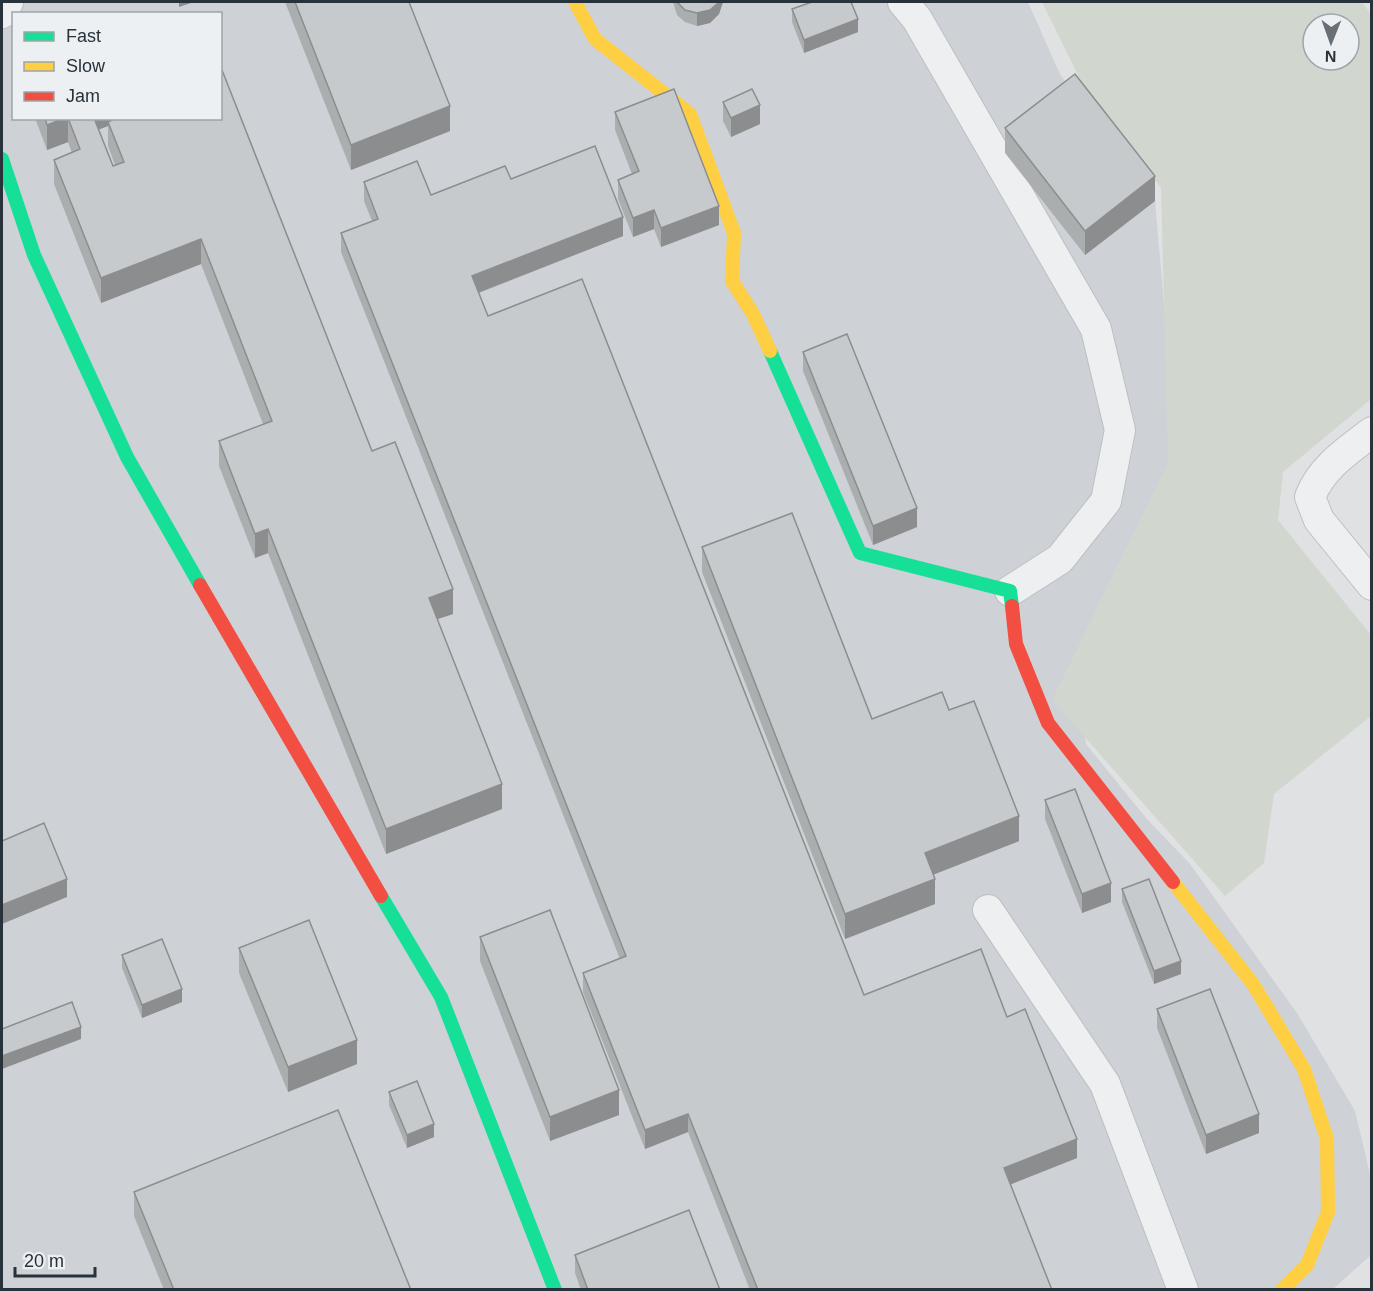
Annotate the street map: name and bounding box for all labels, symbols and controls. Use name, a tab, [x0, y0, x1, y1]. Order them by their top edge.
legend	[12, 12, 222, 120]
north arrow	[1301, 12, 1361, 72]
text: Fast	[66, 26, 101, 46]
text: N	[1325, 48, 1337, 65]
text: Slow	[66, 56, 106, 76]
text: Jam	[66, 86, 100, 106]
scale bar	[15, 1240, 94, 1278]
text: 20 m	[24, 1251, 64, 1271]

